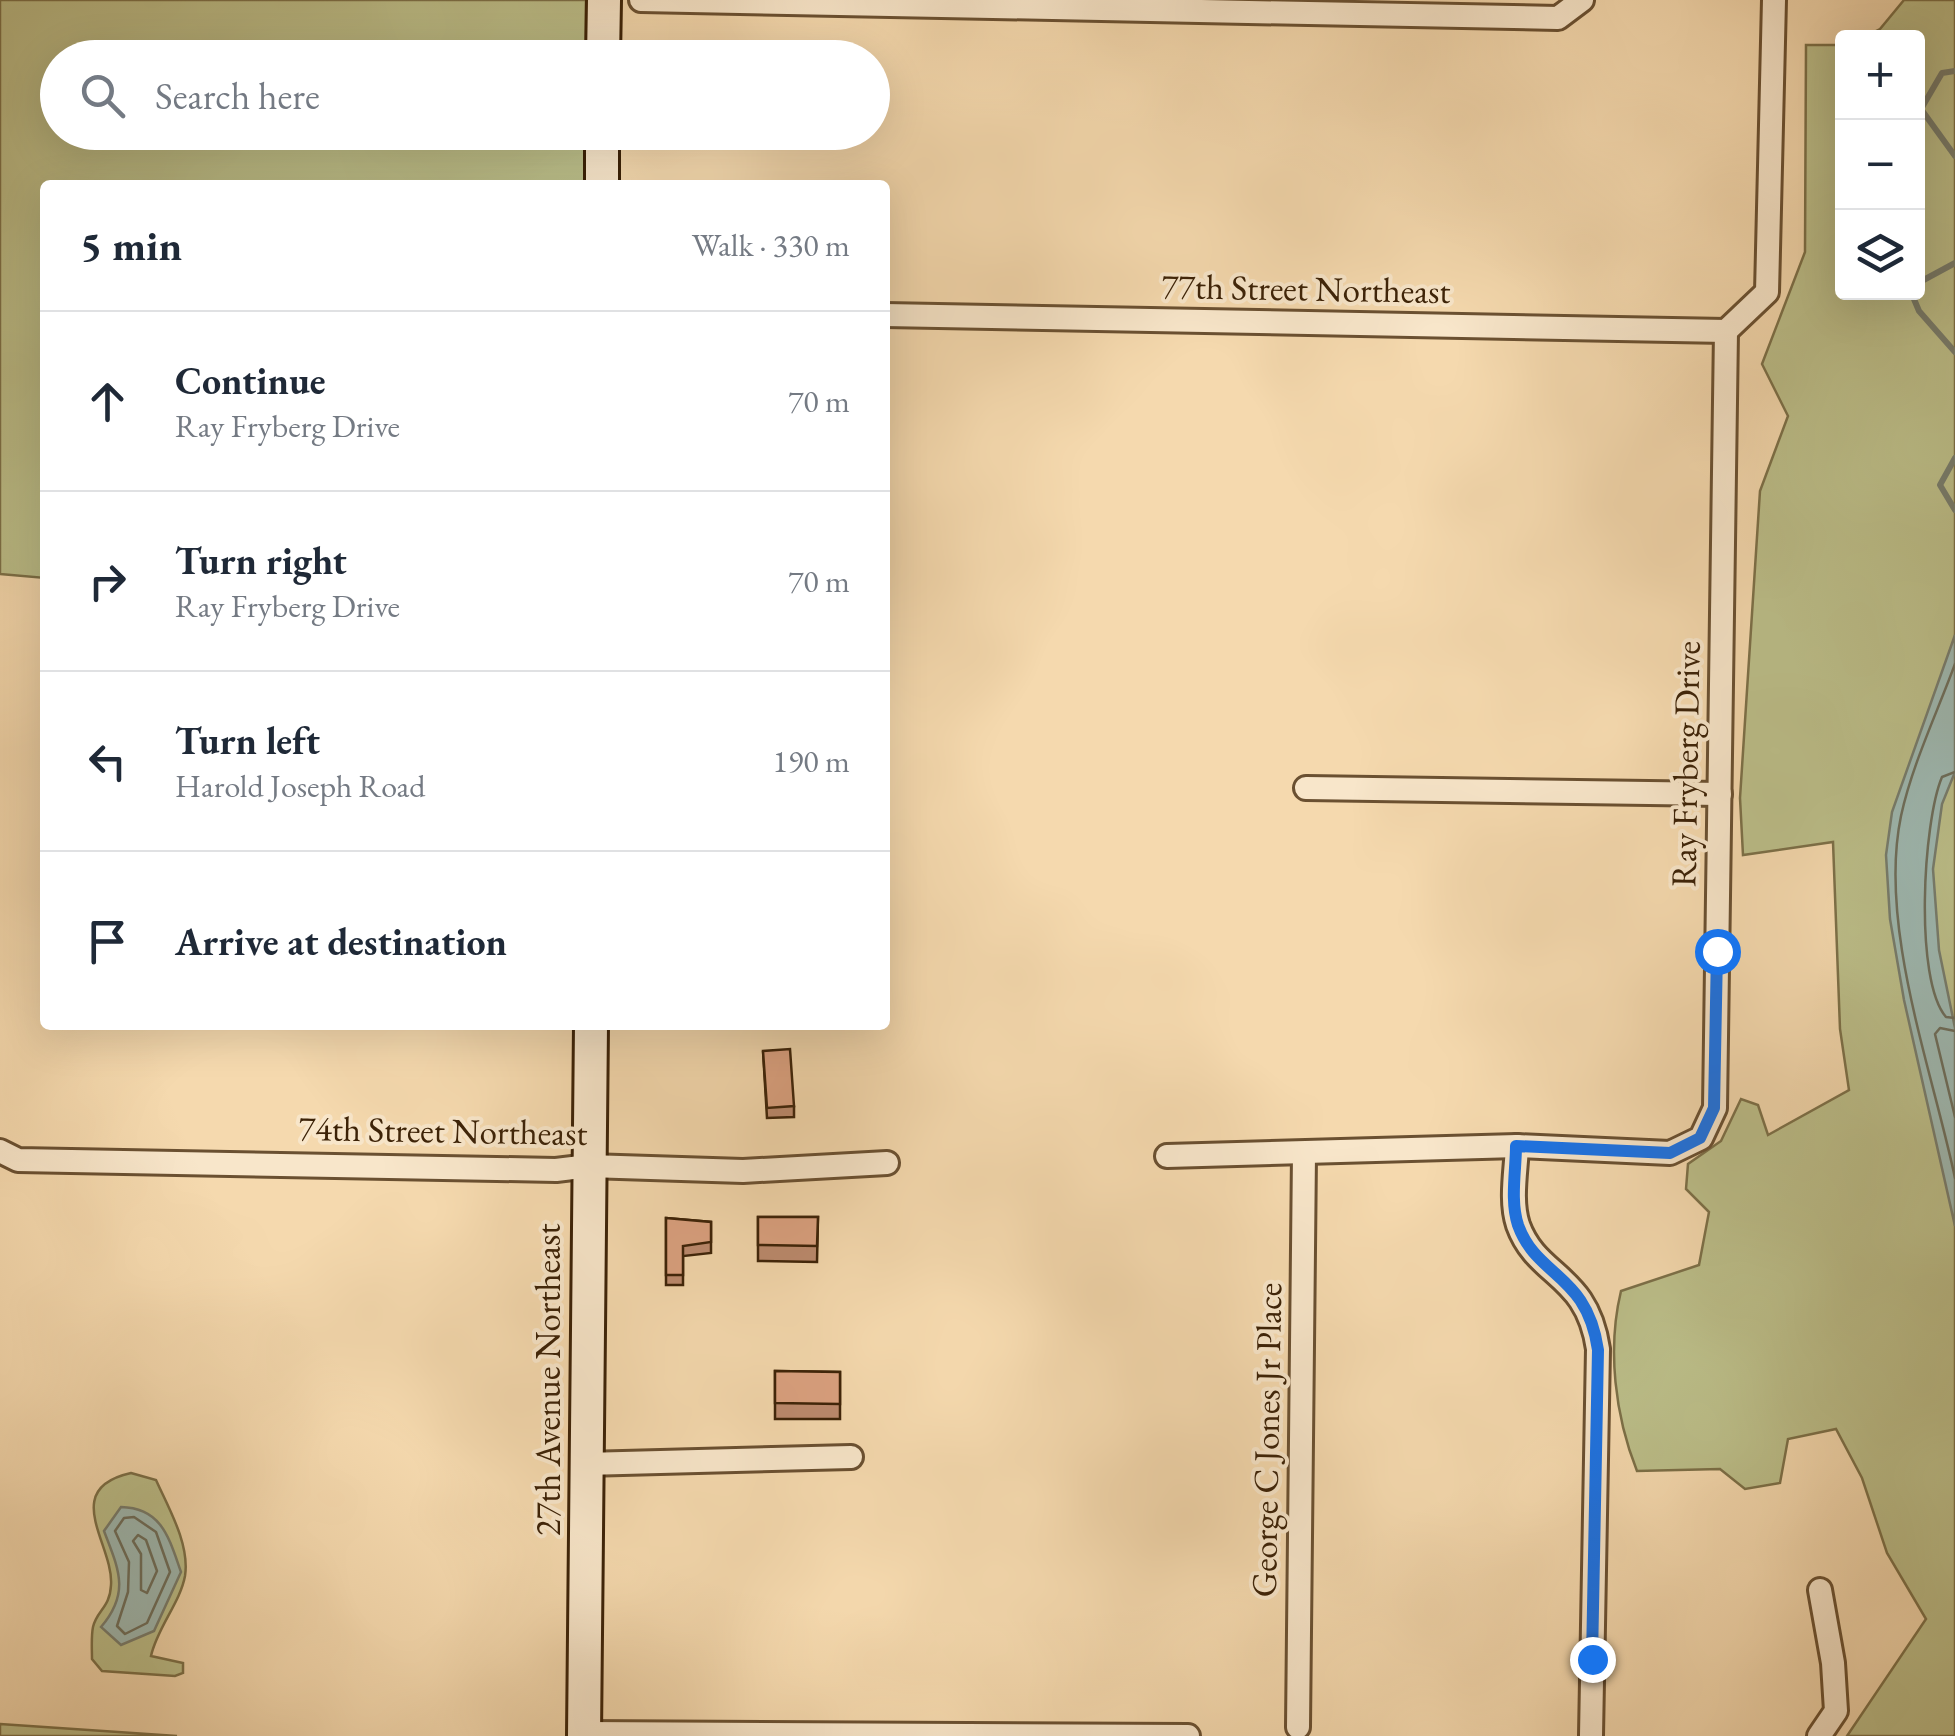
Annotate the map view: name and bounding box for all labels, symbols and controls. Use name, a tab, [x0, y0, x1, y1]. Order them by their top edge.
map controls	[1835, 30, 1925, 300]
button: +	[1835, 30, 1925, 120]
search box	[40, 40, 890, 150]
icon: search	[75, 68, 130, 123]
text: Search here	[155, 71, 320, 120]
button: −	[1835, 120, 1925, 210]
button: layers	[1835, 210, 1925, 300]
text: 5 min	[80, 218, 182, 273]
text: Walk · 330 m	[692, 224, 850, 266]
street label: 77th Street Northeast	[1161, 263, 1451, 313]
text: Continue	[175, 356, 326, 405]
icon: ahead	[80, 374, 135, 429]
text: 70 m	[788, 380, 850, 422]
text: Ray Fryberg Drive	[175, 405, 400, 447]
text: Turn right	[175, 536, 347, 585]
icon: right	[80, 554, 135, 609]
text: 70 m	[788, 560, 850, 602]
text: Ray Fryberg Drive	[175, 585, 400, 627]
street label: Ray Fryberg Drive	[1660, 641, 1710, 887]
text: Turn left	[175, 716, 320, 765]
icon: left	[80, 734, 135, 789]
text: 190 m	[773, 740, 850, 782]
text: Harold Joseph Road	[175, 765, 426, 807]
icon: arrive	[80, 914, 135, 969]
text: Arrive at destination	[175, 917, 507, 966]
route start	[1695, 929, 1741, 975]
street label: 74th Street Northeast	[298, 1105, 588, 1155]
street label: 27th Avenue Northeast	[525, 1224, 570, 1536]
street label: George C Jones Jr Place	[1241, 1282, 1291, 1598]
route end	[1570, 1637, 1616, 1683]

